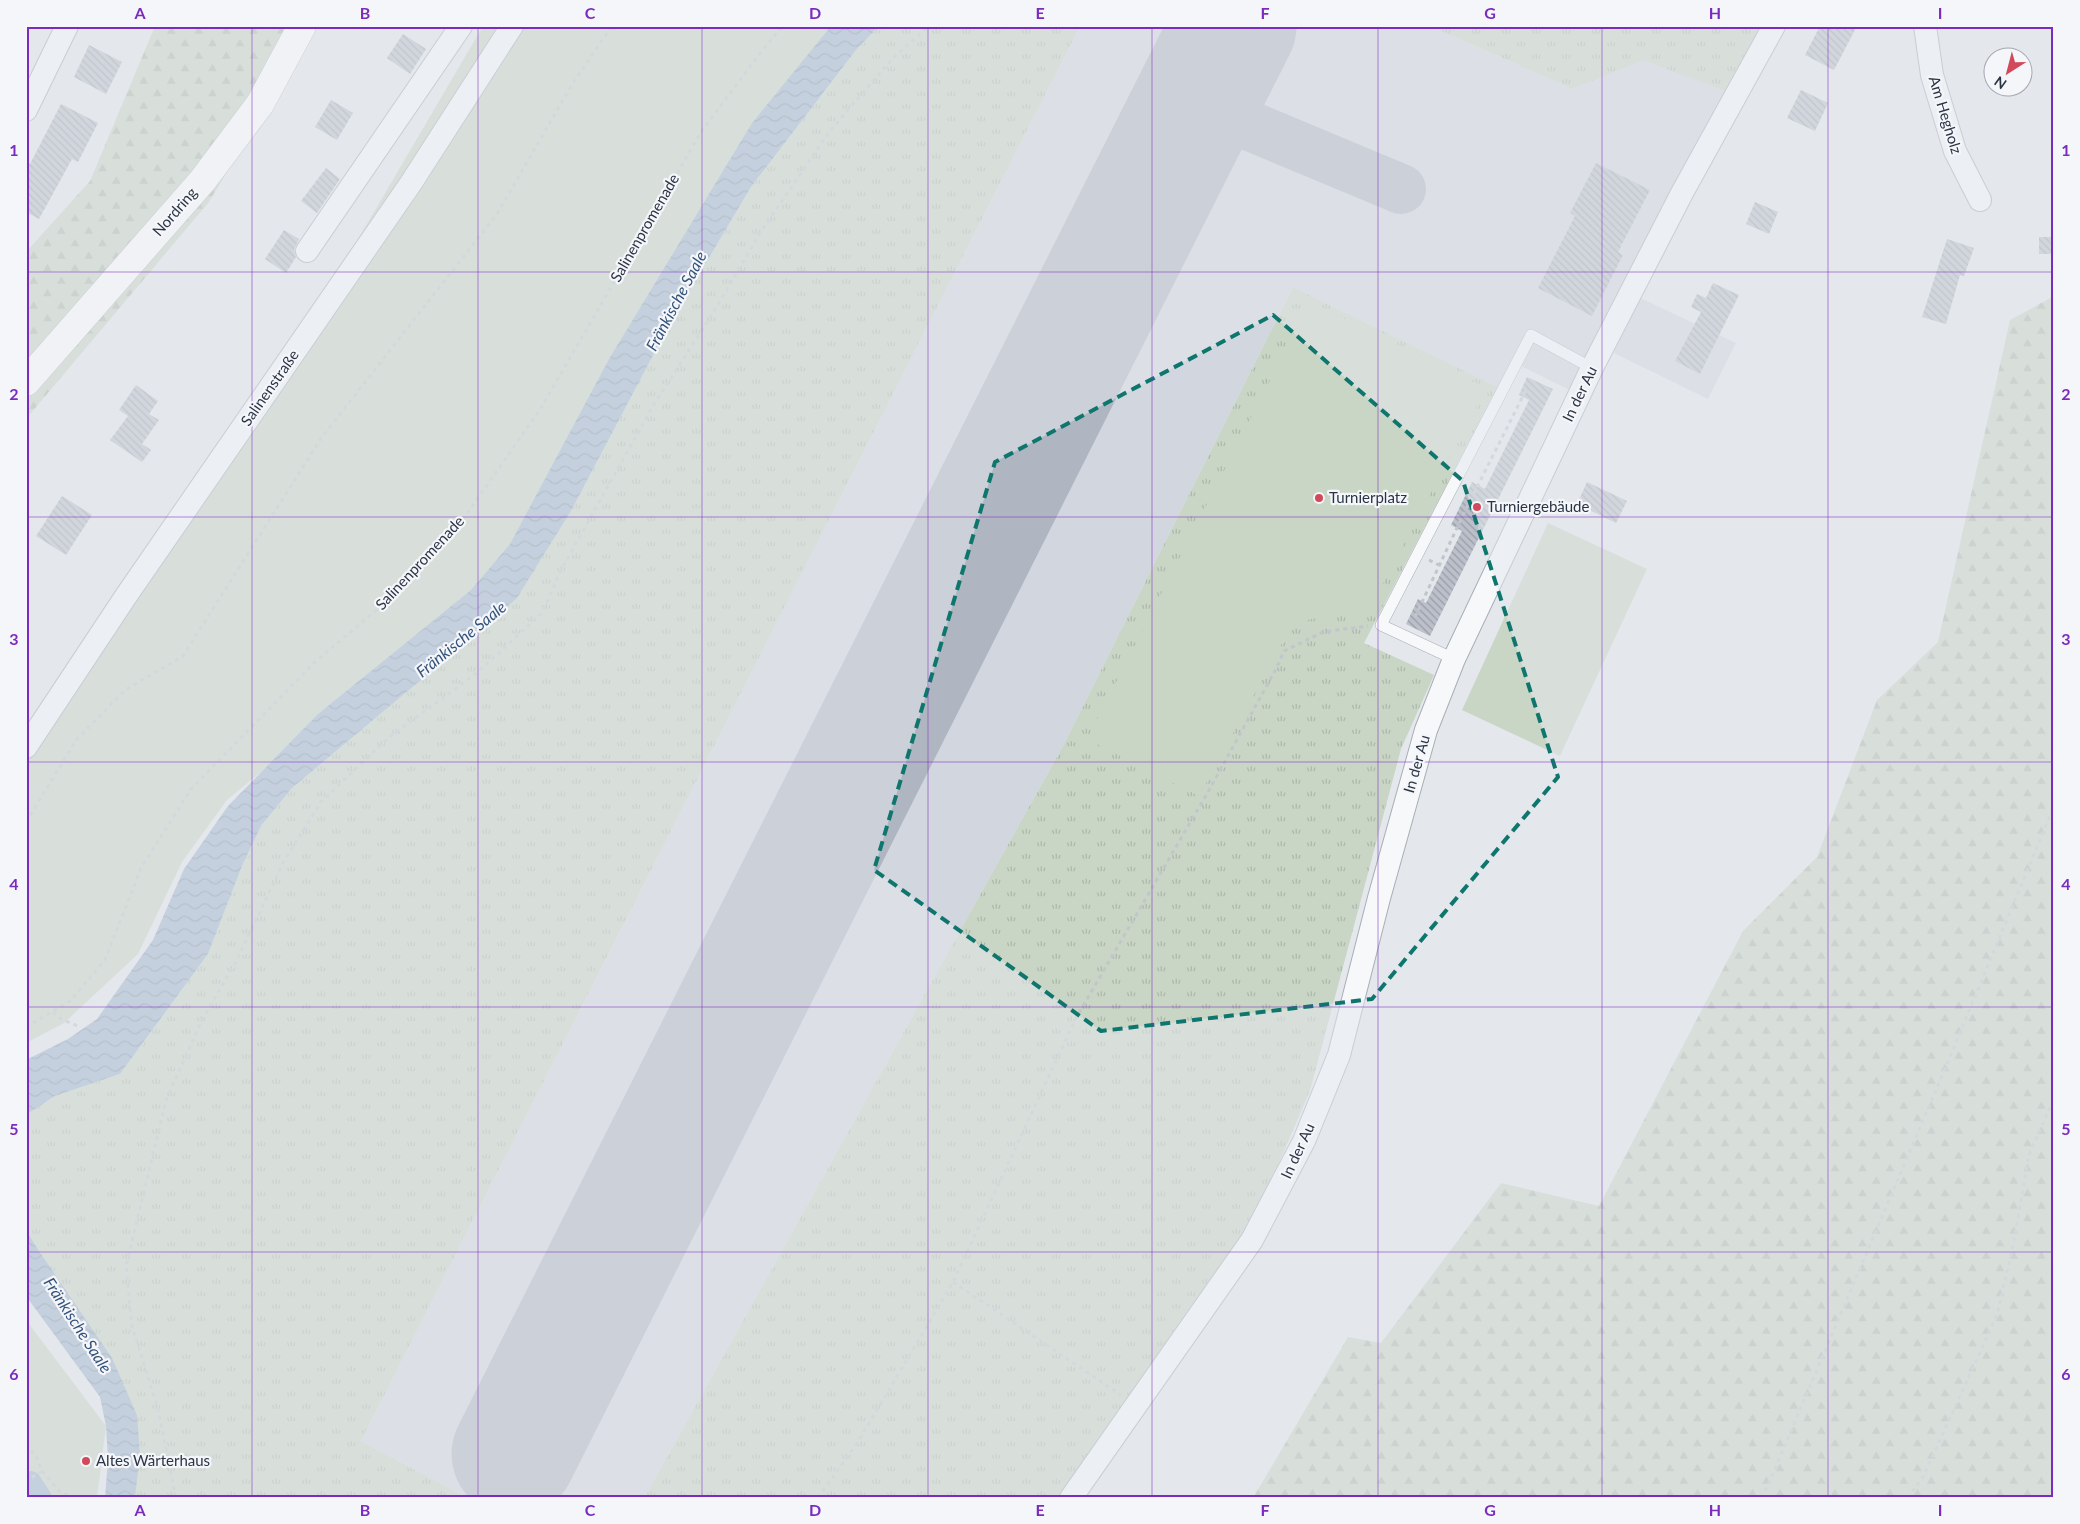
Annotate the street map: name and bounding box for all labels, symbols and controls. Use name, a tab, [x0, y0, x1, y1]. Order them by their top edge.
text: A	[133, 3, 146, 22]
text: B	[360, 3, 370, 22]
text: C	[585, 3, 596, 22]
text: D	[809, 3, 821, 22]
text: E	[1035, 3, 1045, 22]
text: F	[1260, 3, 1270, 22]
text: G	[1484, 3, 1496, 22]
text: H	[1709, 3, 1721, 22]
text: I	[1938, 3, 1942, 22]
north arrow	[1982, 48, 2032, 98]
text: N	[1991, 73, 2009, 93]
street label: Am Hegholz	[1926, 74, 1966, 156]
text: 1	[9, 140, 19, 159]
text: 1	[2061, 140, 2071, 159]
street label: Salinenpromenade	[606, 170, 682, 285]
street label: Nordring	[148, 183, 200, 239]
water label: Fränkische Saale	[641, 247, 710, 354]
street label: Salinenstraße	[236, 346, 302, 429]
street label: In der Au	[1558, 363, 1600, 424]
text: 2	[9, 384, 19, 403]
text: 2	[2061, 384, 2071, 403]
place label: Turnierplatz	[1329, 488, 1407, 506]
marker: Turnierplatz	[1313, 492, 1325, 504]
place label: Turniergebäude	[1487, 497, 1590, 515]
marker: Turniergebäude	[1471, 501, 1483, 513]
street label: Salinenpromenade	[371, 512, 467, 613]
water label: Fränkische Saale	[412, 596, 510, 681]
text: 3	[9, 629, 19, 648]
text: 3	[2061, 629, 2071, 648]
street label: In der Au	[1399, 733, 1433, 795]
text: 4	[9, 874, 19, 893]
text: 4	[2061, 874, 2071, 893]
text: 5	[9, 1119, 19, 1138]
text: 5	[2061, 1119, 2071, 1138]
street label: In der Au	[1276, 1120, 1318, 1181]
water label: Fränkische Saale	[41, 1273, 117, 1376]
text: 6	[9, 1364, 19, 1383]
text: 6	[2061, 1364, 2071, 1383]
place label: Altes Wärterhaus	[96, 1451, 210, 1469]
marker: Altes Wärterhaus	[80, 1455, 92, 1467]
text: A	[133, 1500, 146, 1519]
text: B	[360, 1500, 370, 1519]
text: C	[585, 1500, 596, 1519]
text: D	[809, 1500, 821, 1519]
text: E	[1035, 1500, 1045, 1519]
text: F	[1260, 1500, 1270, 1519]
text: G	[1484, 1500, 1496, 1519]
text: H	[1709, 1500, 1721, 1519]
text: I	[1938, 1500, 1942, 1519]

